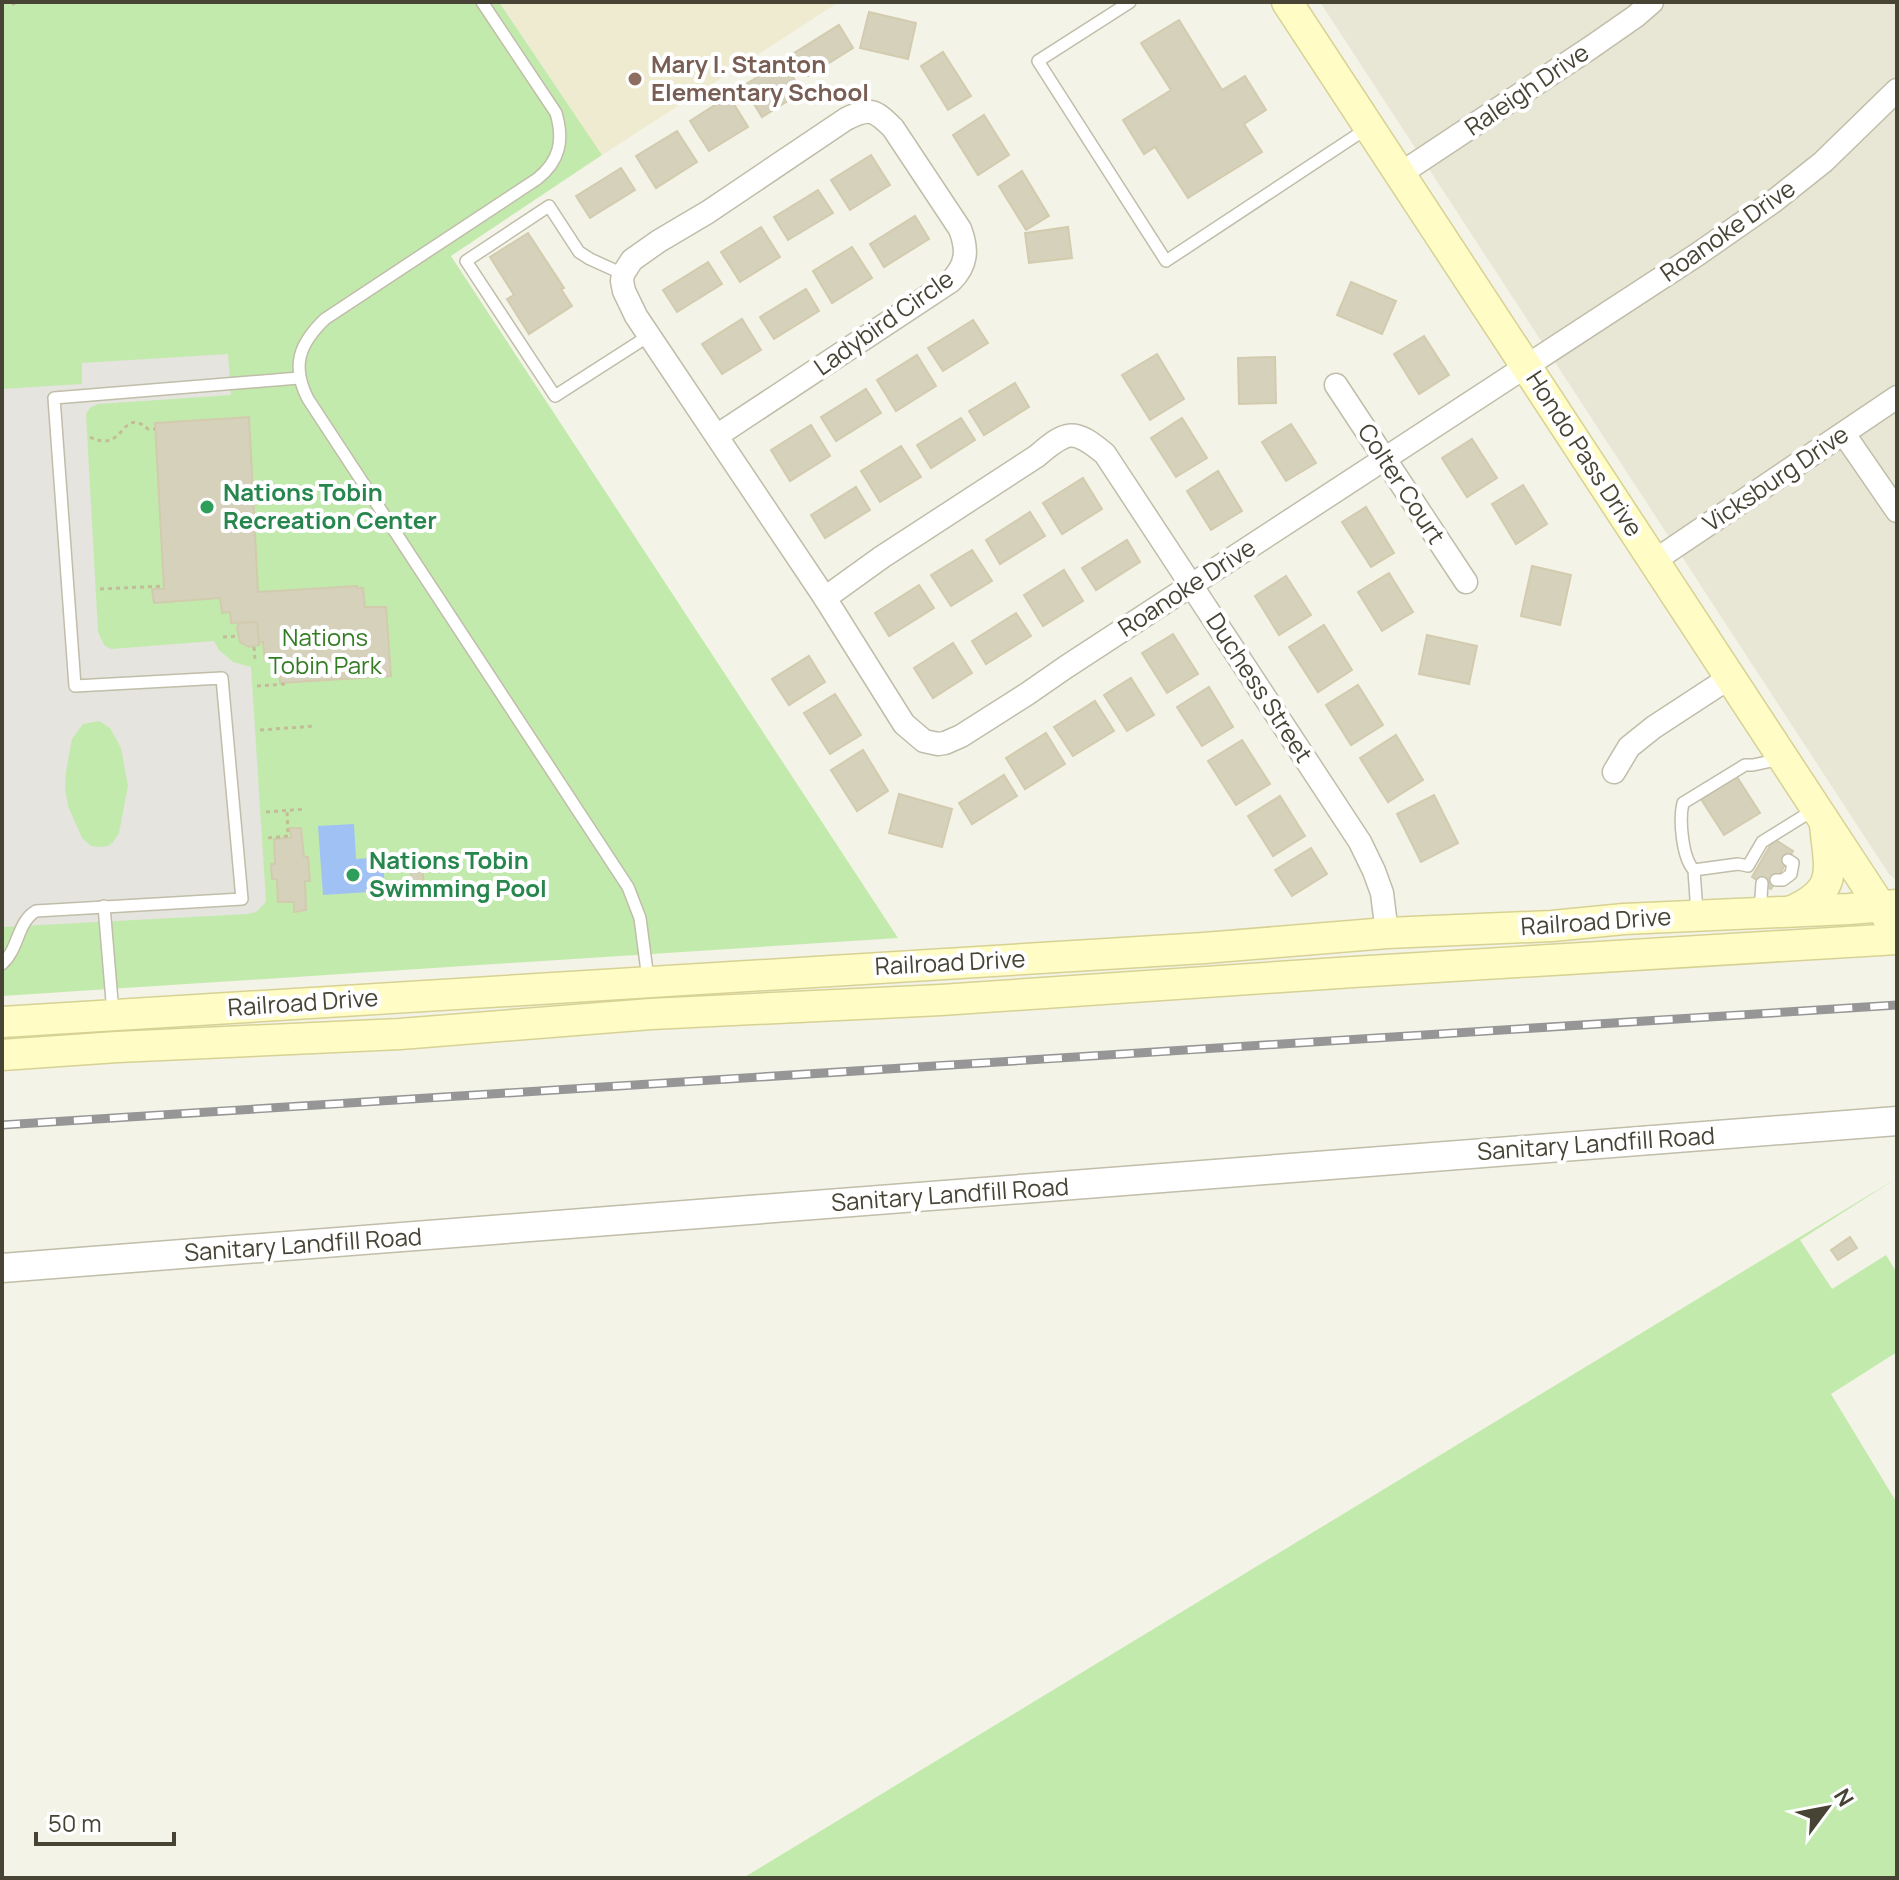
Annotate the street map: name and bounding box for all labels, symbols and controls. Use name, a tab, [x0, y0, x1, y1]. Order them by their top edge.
street label: Raleigh Drive	[1458, 35, 1595, 142]
place label: Mary I. Stanton Elementary School	[651, 47, 869, 108]
marker: Mary I. Stanton Elementary School	[626, 70, 644, 88]
street label: Roanoke Drive	[1653, 171, 1801, 288]
street label: Ladybird Circle	[807, 261, 960, 382]
street label: Hondo Pass Drive	[1519, 364, 1651, 542]
street label: Colter Court	[1351, 417, 1454, 550]
street label: Vicksburg Drive	[1696, 417, 1854, 539]
place label: Nations Tobin Recreation Center	[223, 475, 437, 536]
marker: Nations Tobin Recreation Center	[198, 498, 216, 516]
street label: Roanoke Drive	[1111, 530, 1261, 644]
street label: Duchess Street	[1199, 606, 1321, 768]
park label: Nations Tobin Park	[268, 620, 383, 681]
place label: Nations Tobin Swimming Pool	[369, 843, 547, 904]
marker: Nations Tobin Swimming Pool	[344, 866, 362, 884]
street label: Railroad Drive	[1520, 899, 1672, 942]
street label: Railroad Drive	[874, 941, 1026, 982]
street label: Railroad Drive	[227, 980, 379, 1023]
street label: Sanitary Landfill Road	[1476, 1118, 1716, 1167]
street label: Sanitary Landfill Road	[830, 1169, 1070, 1218]
street label: Sanitary Landfill Road	[183, 1219, 423, 1268]
north arrow	[1787, 1768, 1867, 1848]
text: N	[1827, 1783, 1861, 1812]
scale bar	[36, 1796, 174, 1846]
text: 50 m	[48, 1806, 102, 1839]

